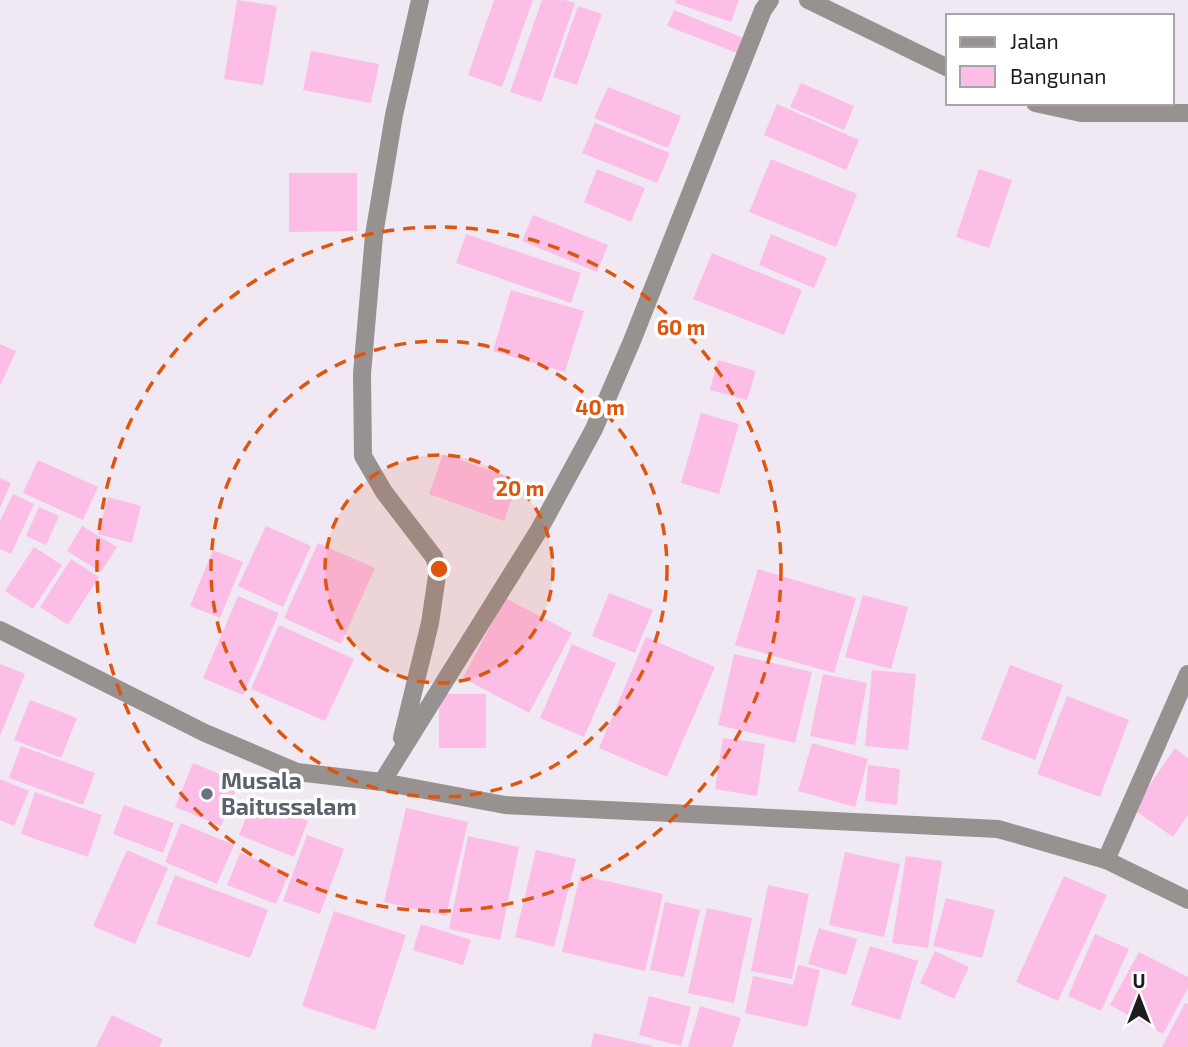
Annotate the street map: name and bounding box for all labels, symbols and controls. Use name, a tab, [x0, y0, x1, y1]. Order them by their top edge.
legend	[946, 14, 1174, 105]
text: Jalan	[1010, 28, 1059, 53]
text: Bangunan	[1010, 63, 1106, 88]
text: 60 m	[657, 314, 705, 339]
text: 40 m	[575, 394, 625, 419]
text: 20 m	[496, 475, 544, 500]
centre of rings	[427, 557, 451, 581]
place label: Musala Baitussalam	[221, 766, 357, 820]
marker: Musala Baitussalam	[199, 786, 215, 802]
north arrow	[1104, 963, 1174, 1033]
text: U	[1132, 969, 1146, 992]

